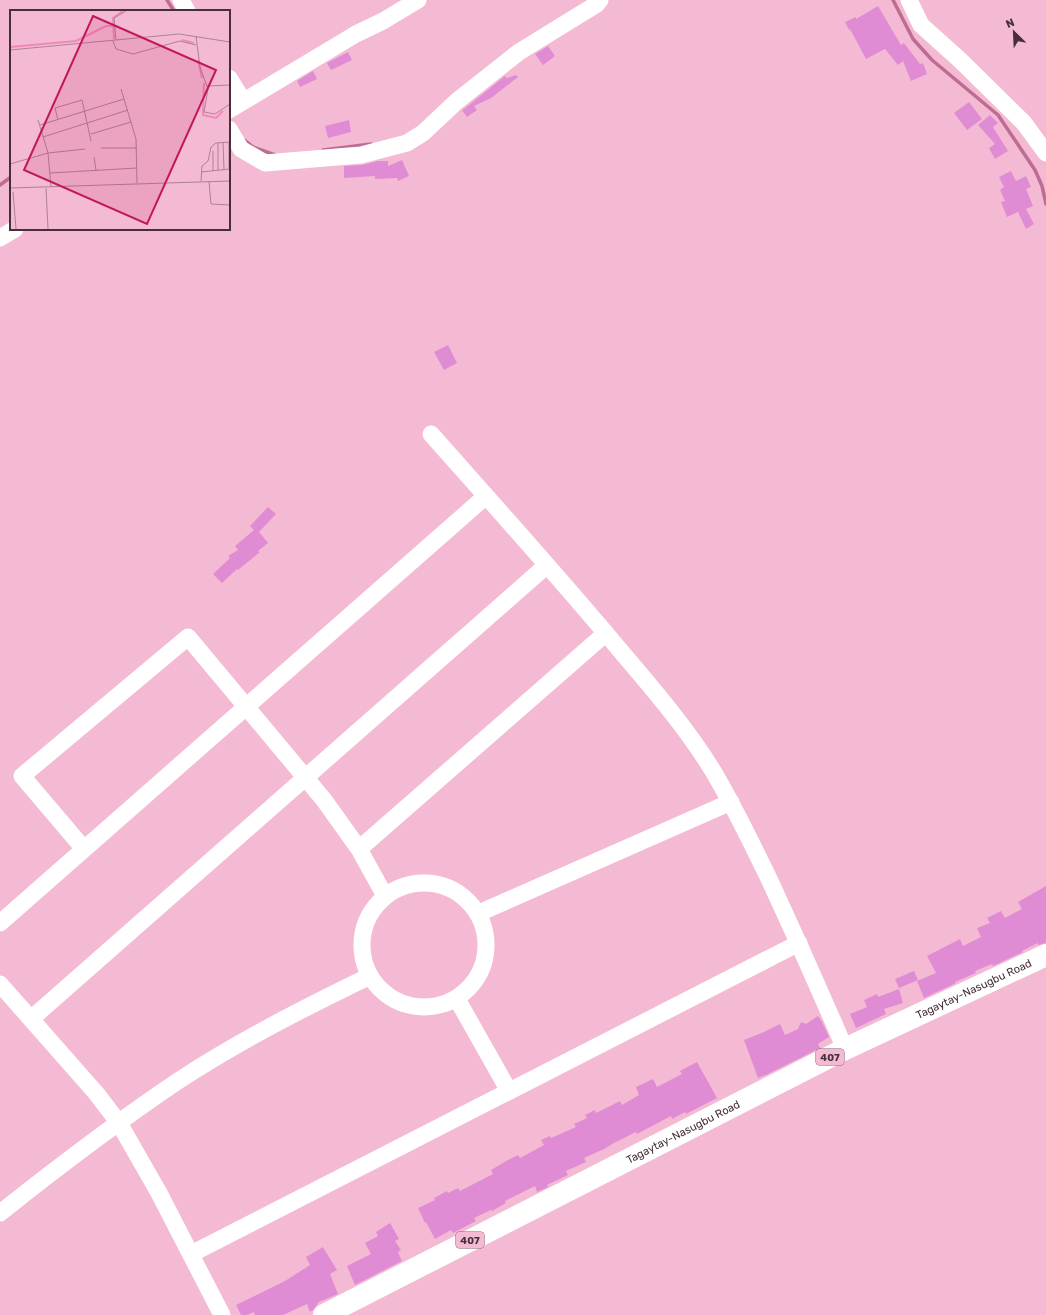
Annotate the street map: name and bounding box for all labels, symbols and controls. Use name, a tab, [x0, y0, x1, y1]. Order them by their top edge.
inset map	[10, 10, 230, 230]
north arrow	[994, 12, 1034, 52]
text: N	[1004, 16, 1016, 31]
street label: Tagaytay-Nasugbu Road	[914, 957, 1034, 1022]
road number: 407	[816, 1049, 844, 1065]
street label: Tagaytay-Nasugbu Road	[624, 1098, 742, 1167]
road number: 407	[456, 1232, 484, 1248]

